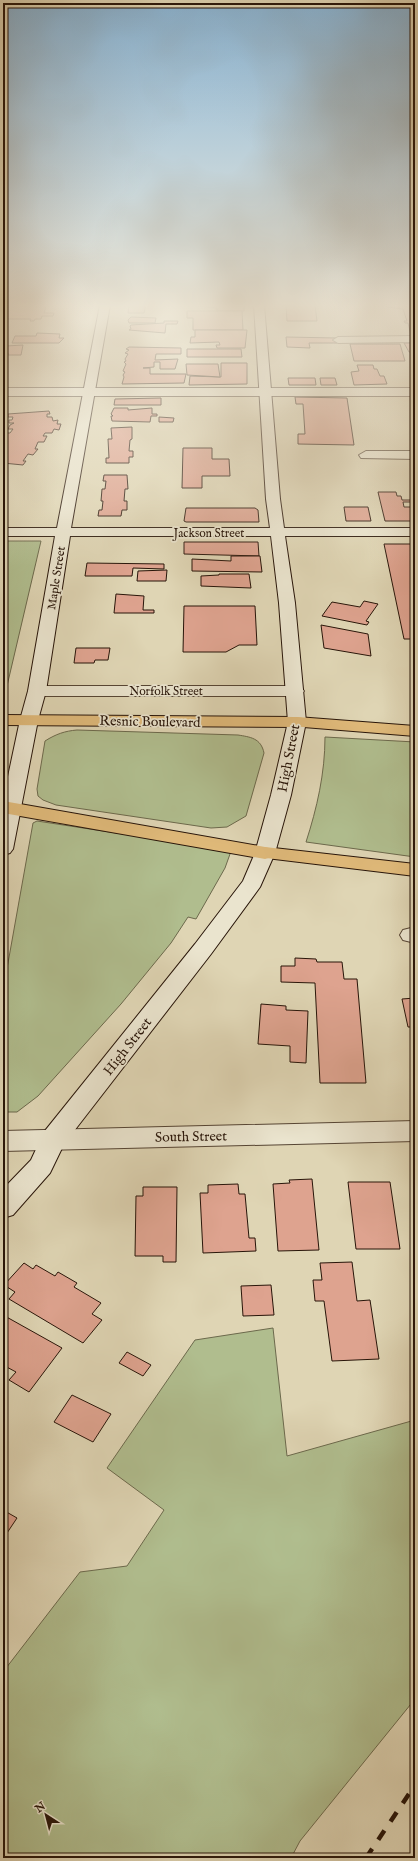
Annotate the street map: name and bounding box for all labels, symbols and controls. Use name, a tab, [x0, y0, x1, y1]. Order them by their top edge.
street label: Jackson Street	[172, 526, 244, 542]
street label: Maple Street	[44, 545, 70, 611]
street label: Norfolk Street	[129, 684, 203, 699]
street label: Resnic Boulevard	[99, 712, 201, 732]
street label: High Street	[274, 723, 304, 794]
street label: High Street	[100, 1014, 156, 1079]
street label: South Street	[155, 1127, 227, 1147]
north arrow	[26, 1795, 66, 1835]
text: N	[32, 1799, 49, 1817]

